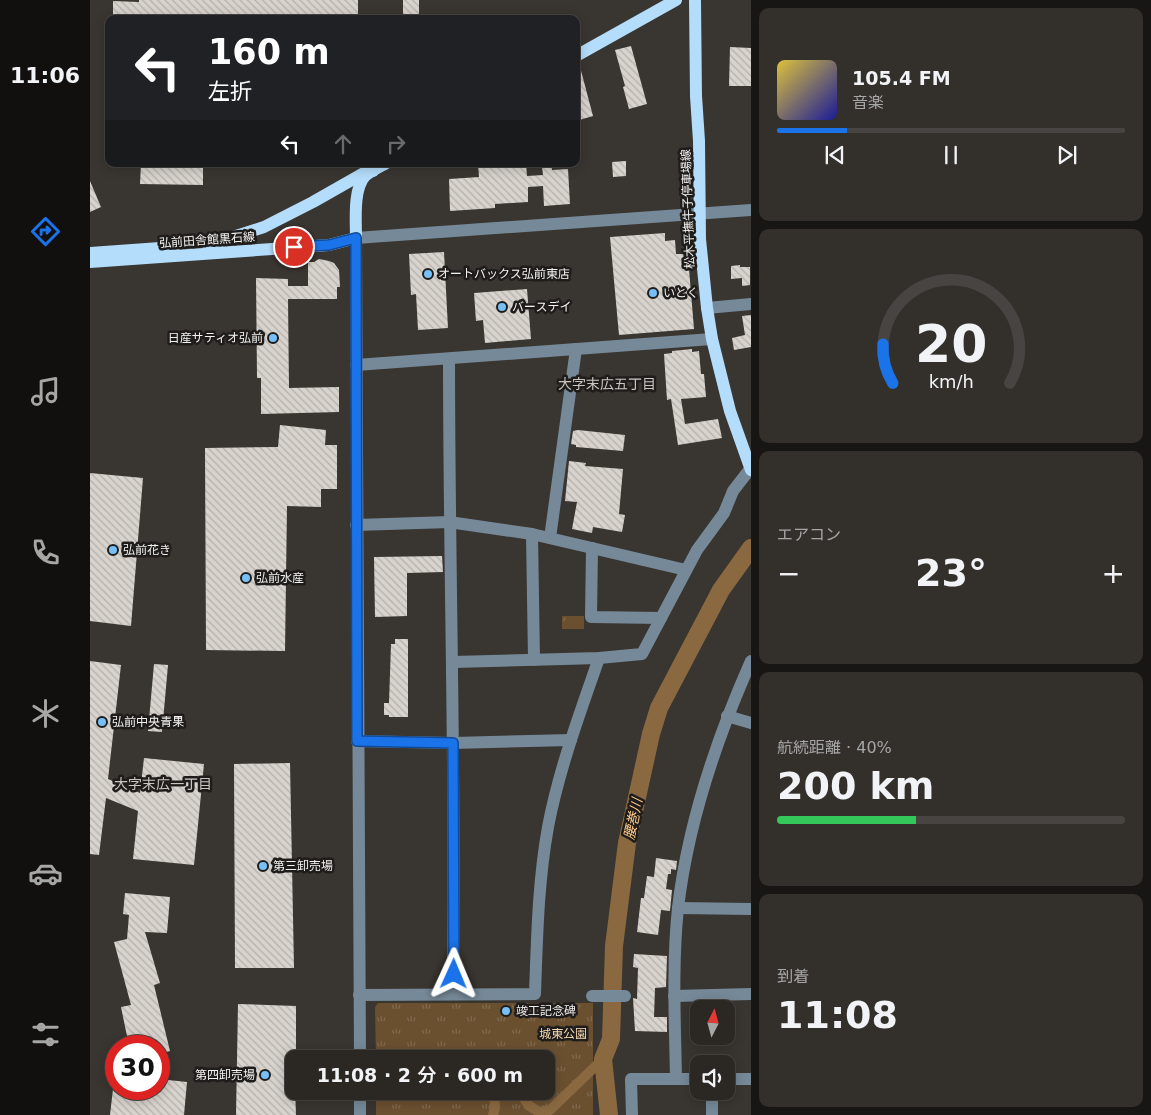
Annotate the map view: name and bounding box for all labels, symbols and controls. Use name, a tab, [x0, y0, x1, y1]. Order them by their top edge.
text: 160 m	[208, 32, 330, 72]
icon: left	[125, 35, 190, 100]
text: 11:06	[10, 63, 80, 88]
text: 105.4 FM	[852, 67, 951, 89]
text: 左折	[208, 79, 252, 104]
text: 音楽	[852, 93, 884, 112]
icon: left	[276, 130, 304, 158]
icon: ahead	[329, 130, 357, 158]
icon: right	[382, 130, 410, 158]
icon: previous	[821, 141, 849, 169]
icon: pause	[937, 141, 965, 169]
icon: next	[1053, 141, 1081, 169]
street label: 松木平撫牛子停車場線	[679, 149, 697, 269]
icon: directions	[28, 214, 63, 249]
pin	[273, 226, 315, 268]
street label: 弘前田舎館黒石線	[159, 230, 255, 250]
icon: arrive	[280, 233, 308, 261]
place label: オートバックス弘前東店	[438, 267, 570, 281]
marker: オートバックス弘前東店	[422, 268, 434, 280]
place label: いとく	[663, 286, 699, 300]
marker: いとく	[647, 287, 659, 299]
place label: バースデイ	[512, 300, 571, 314]
marker: バースデイ	[496, 301, 508, 313]
text: 20	[915, 314, 987, 374]
place label: 日産サティオ弘前	[168, 331, 263, 345]
marker: 日産サティオ弘前	[267, 332, 279, 344]
text: km/h	[928, 371, 974, 392]
icon: music	[28, 374, 63, 409]
district label: 大字末広五丁目	[558, 376, 656, 392]
text: エアコン	[777, 525, 841, 544]
icon: phone	[28, 535, 63, 570]
place label: 弘前花き	[123, 543, 171, 557]
marker: 弘前花き	[107, 544, 119, 556]
text: 23°	[915, 551, 987, 595]
text: −	[777, 557, 800, 590]
text: +	[1102, 557, 1125, 590]
place label: 弘前水産	[256, 571, 304, 585]
marker: 弘前水産	[240, 572, 252, 584]
icon: climate	[28, 696, 63, 731]
place label: 弘前中央青果	[112, 715, 184, 729]
marker: 弘前中央青果	[96, 716, 108, 728]
text: 航続距離 · 40%	[777, 738, 892, 757]
text: 200 km	[777, 764, 934, 808]
district label: 大字末広一丁目	[114, 776, 212, 792]
water label: 腰巻川	[621, 795, 646, 841]
icon: car	[28, 856, 63, 891]
place label: 第三卸売場	[273, 859, 333, 873]
marker: 第三卸売場	[257, 860, 269, 872]
position arrow	[427, 947, 479, 999]
text: 到着	[777, 967, 809, 986]
text: 11:08	[777, 993, 898, 1037]
north arrow	[690, 1000, 735, 1045]
map controls	[690, 1000, 735, 1100]
place label: 竣工記念碑	[516, 1004, 576, 1018]
marker: 竣工記念碑	[500, 1005, 512, 1017]
icon: filters	[28, 1017, 63, 1052]
park label: 城東公園	[539, 1027, 587, 1041]
speed limit sign: 30	[105, 1035, 170, 1100]
button: sound	[690, 1055, 735, 1100]
text: 11:08 · 2 分 · 600 m	[317, 1064, 523, 1086]
place label: 第四卸売場	[195, 1068, 255, 1082]
marker: 第四卸売場	[259, 1069, 271, 1081]

